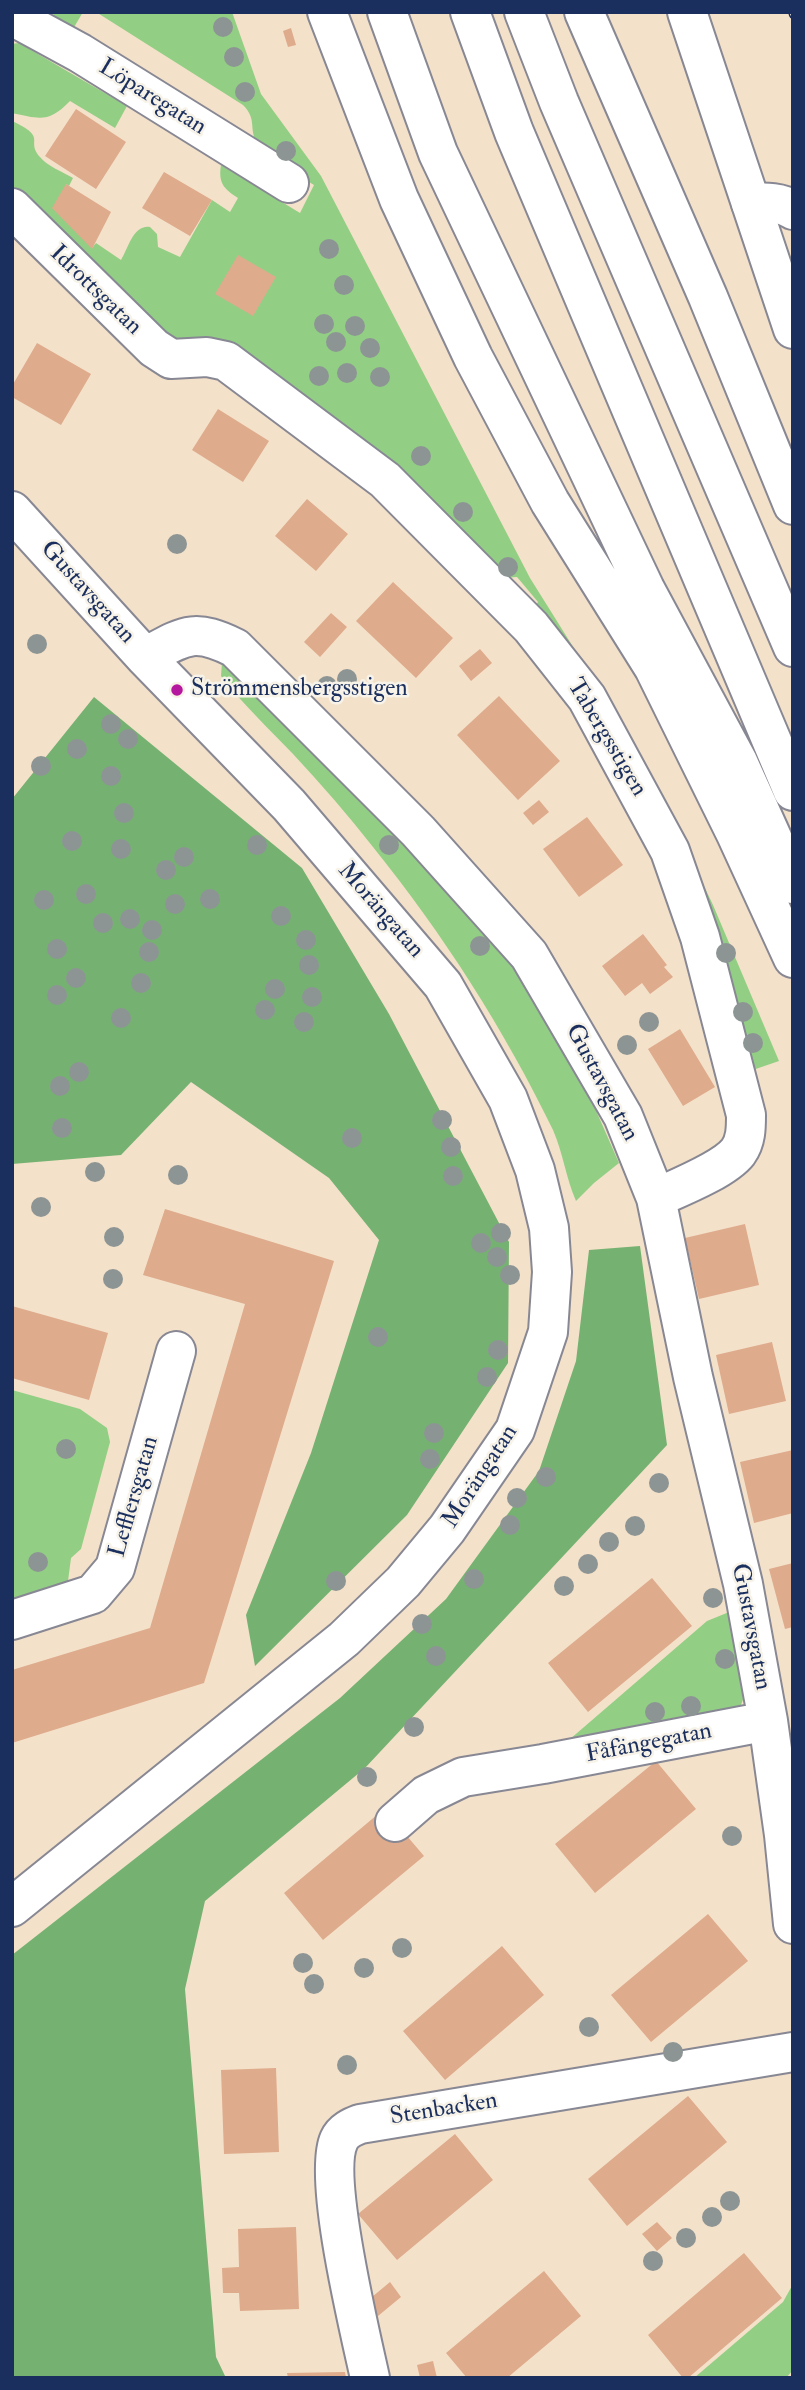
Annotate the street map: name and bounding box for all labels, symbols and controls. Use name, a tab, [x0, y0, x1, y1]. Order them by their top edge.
street label: Löparegatan	[93, 54, 211, 142]
street label: Idrottsgatan	[43, 240, 147, 342]
street label: Gustavsgatan	[33, 536, 141, 650]
street label: Tabergsstigen	[560, 674, 652, 802]
place label: Strömmensbergsstigen	[191, 676, 408, 704]
marker: Strömmensbergsstigen	[169, 682, 185, 698]
street label: Morängatan	[331, 857, 429, 965]
street label: Gustavsgatan	[558, 1020, 644, 1146]
street label: Morängatan	[437, 1420, 525, 1534]
street label: Lefflersgatan	[104, 1433, 166, 1561]
street label: Gustavsgatan	[724, 1561, 776, 1693]
street label: Fåfängegatan	[584, 1718, 714, 1770]
street label: Stenbacken	[388, 2087, 500, 2133]

